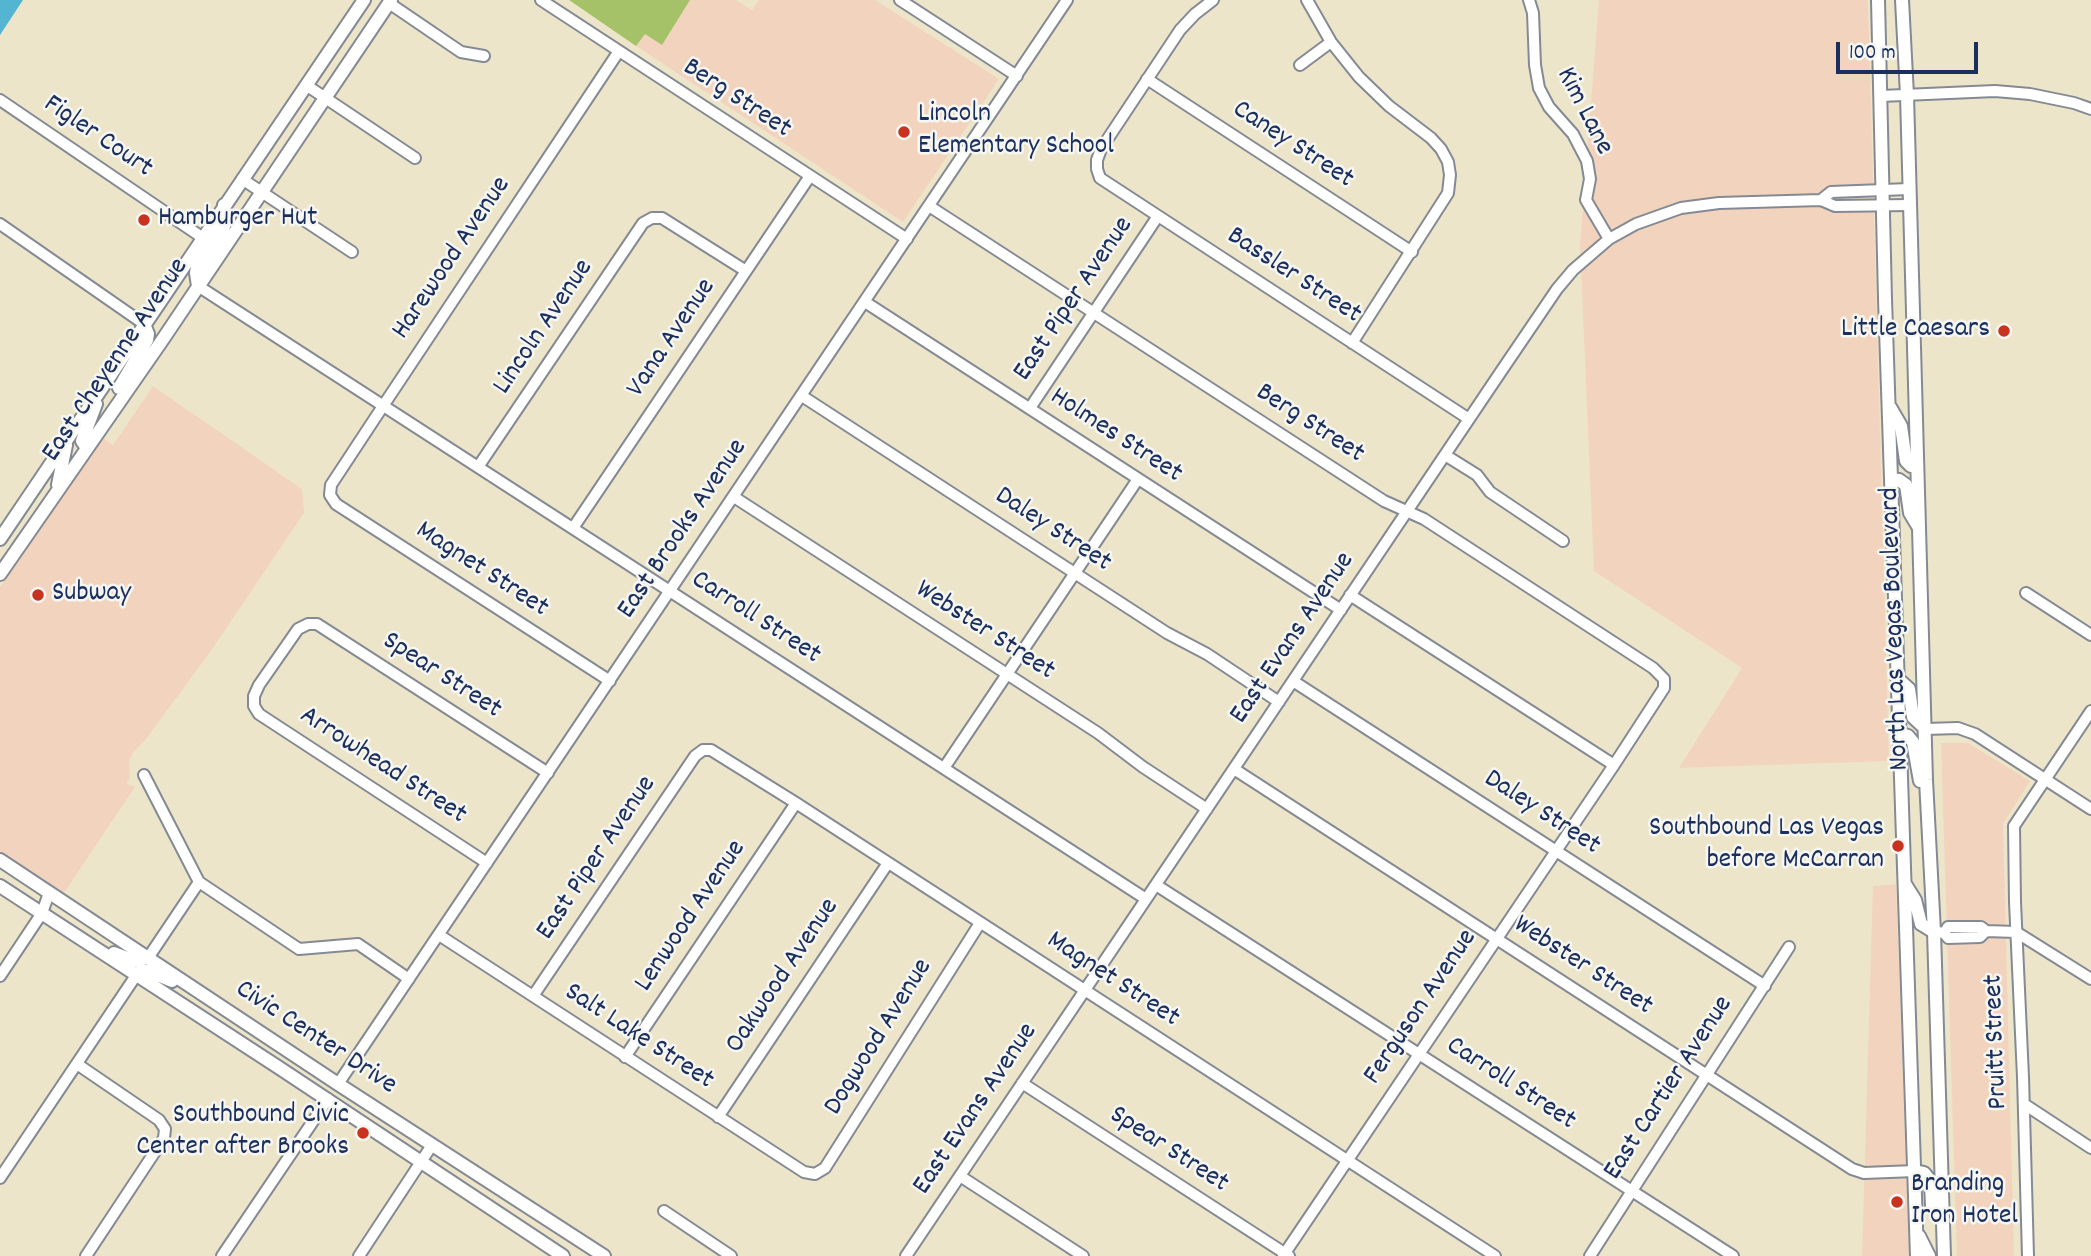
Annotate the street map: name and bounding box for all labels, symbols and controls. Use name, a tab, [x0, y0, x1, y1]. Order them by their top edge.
scale bar	[1839, 28, 1981, 72]
text: 100 m	[1849, 39, 1896, 69]
street label: Berg Street	[675, 52, 797, 148]
street label: Kim Lane	[1547, 63, 1619, 161]
street label: Figler Court	[36, 89, 158, 187]
street label: Caney Street	[1225, 94, 1359, 198]
place label: Lincoln Elementary School	[918, 99, 1114, 165]
marker: Lincoln Elementary School	[896, 124, 912, 140]
street label: Harewood Avenue	[386, 171, 520, 347]
place label: Hamburger Hut	[158, 203, 317, 237]
street label: East Piper Avenue	[1008, 211, 1142, 389]
marker: Hamburger Hut	[136, 212, 152, 228]
street label: Bassler Street	[1219, 221, 1367, 333]
street label: East Cheyenne Avenue	[36, 253, 198, 469]
street label: Lincoln Avenue	[487, 254, 603, 402]
street label: Vana Avenue	[621, 273, 725, 405]
place label: Little Caesars	[1841, 314, 1990, 348]
marker: Little Caesars	[1996, 323, 2012, 339]
street label: Berg Street	[1248, 377, 1370, 473]
street label: Holmes Street	[1042, 382, 1188, 492]
street label: East Brooks Avenue	[612, 434, 756, 626]
street label: Daley Street	[987, 481, 1117, 581]
street label: North Las Vegas Boulevard	[1875, 487, 1919, 771]
street label: Magnet Street	[408, 516, 554, 626]
street label: East Evans Avenue	[1224, 547, 1364, 731]
street label: Carroll Street	[684, 565, 826, 673]
street label: Webster Street	[908, 574, 1060, 690]
place label: Subway	[52, 578, 131, 612]
marker: Subway	[30, 587, 46, 603]
street label: Spear Street	[375, 626, 507, 728]
street label: Arrowhead Street	[292, 701, 472, 833]
street label: Daley Street	[1476, 764, 1606, 864]
street label: East Piper Avenue	[531, 770, 665, 948]
place label: Southbound Las Vegas before McCarran	[1649, 813, 1884, 879]
street label: Lenwood Avenue	[629, 835, 755, 999]
marker: Southbound Las Vegas before McCarran	[1890, 838, 1906, 854]
street label: Oakwood Avenue	[720, 893, 848, 1061]
street label: Webster Street	[1506, 909, 1658, 1025]
street label: Ferguson Avenue	[1358, 924, 1486, 1092]
street label: Magnet Street	[1039, 926, 1185, 1036]
street label: Dogwood Avenue	[819, 954, 941, 1122]
street label: Civic Center Drive	[228, 974, 402, 1104]
street label: Pruitt Street	[1979, 974, 2017, 1110]
street label: Salt Lake Street	[557, 977, 719, 1099]
street label: East Cartier Avenue	[1598, 991, 1742, 1187]
street label: East Evans Avenue	[907, 1018, 1047, 1202]
street label: Carroll Street	[1439, 1031, 1581, 1139]
place label: Southbound Civic Center after Brooks	[136, 1100, 349, 1166]
street label: Spear Street	[1102, 1100, 1234, 1202]
marker: Southbound Civic Center after Brooks	[355, 1125, 371, 1141]
place label: Branding Iron Hotel	[1911, 1169, 2018, 1235]
marker: Branding Iron Hotel	[1889, 1194, 1905, 1210]

